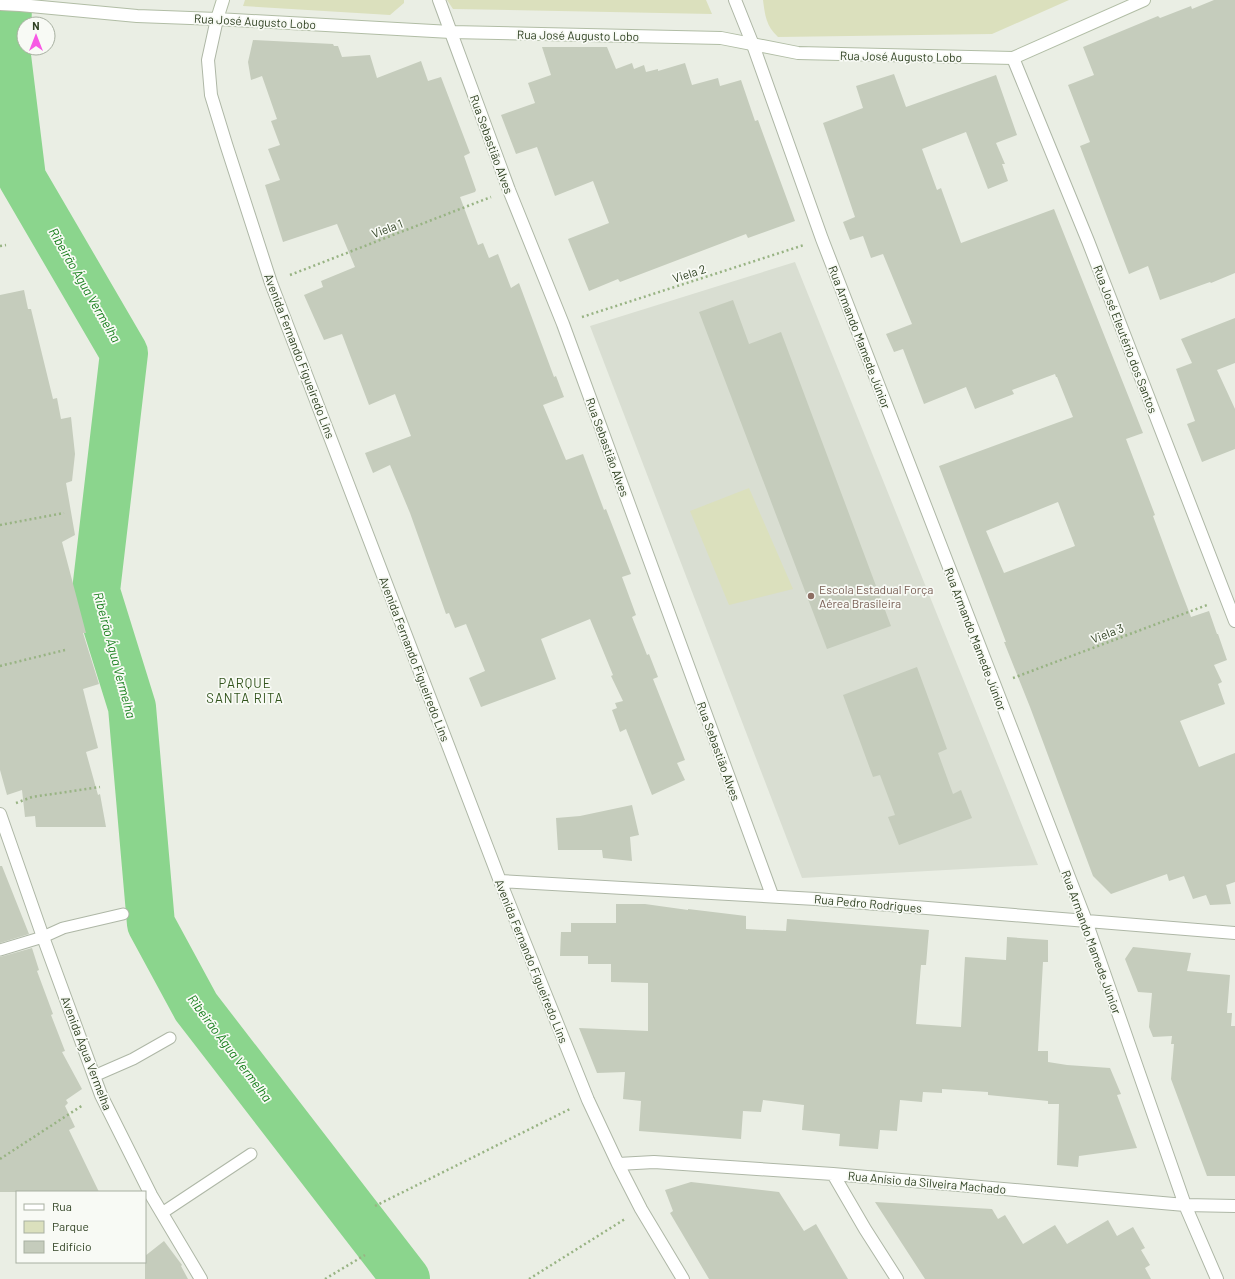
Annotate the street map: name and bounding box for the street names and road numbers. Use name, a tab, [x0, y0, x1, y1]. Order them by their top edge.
street label: Rua José Augusto Lobo	[194, 11, 316, 31]
street label: Rua José Augusto Lobo	[517, 27, 639, 43]
street label: Rua José Augusto Lobo	[840, 48, 962, 64]
street label: Rua Sebastião Alves	[468, 93, 516, 196]
street label: Viela 1	[370, 216, 404, 240]
street label: Viela 2	[671, 261, 707, 285]
street label: Rua José Eleutério dos Santos	[1091, 263, 1161, 415]
street label: Rua Armando Mamede Júnior	[826, 264, 894, 411]
street label: Avenida Fernando Figueiredo Lins	[262, 272, 338, 441]
street label: Rua Sebastião Alves	[584, 396, 632, 499]
street label: Rua Armando Mamede Júnior	[942, 566, 1010, 713]
street label: Avenida Fernando Figueiredo Lins	[377, 575, 453, 744]
street label: Viela 3	[1089, 620, 1125, 646]
street label: Rua Sebastião Alves	[695, 700, 743, 803]
street label: Rua Armando Mamede Júnior	[1059, 868, 1125, 1016]
street label: Avenida Fernando Figueiredo Lins	[493, 877, 571, 1045]
street label: Rua Pedro Rodrigues	[814, 891, 923, 915]
street label: Avenida Água Vermelha	[59, 994, 115, 1112]
street label: Rua Anísio da Silveira Machado	[847, 1168, 1007, 1196]

